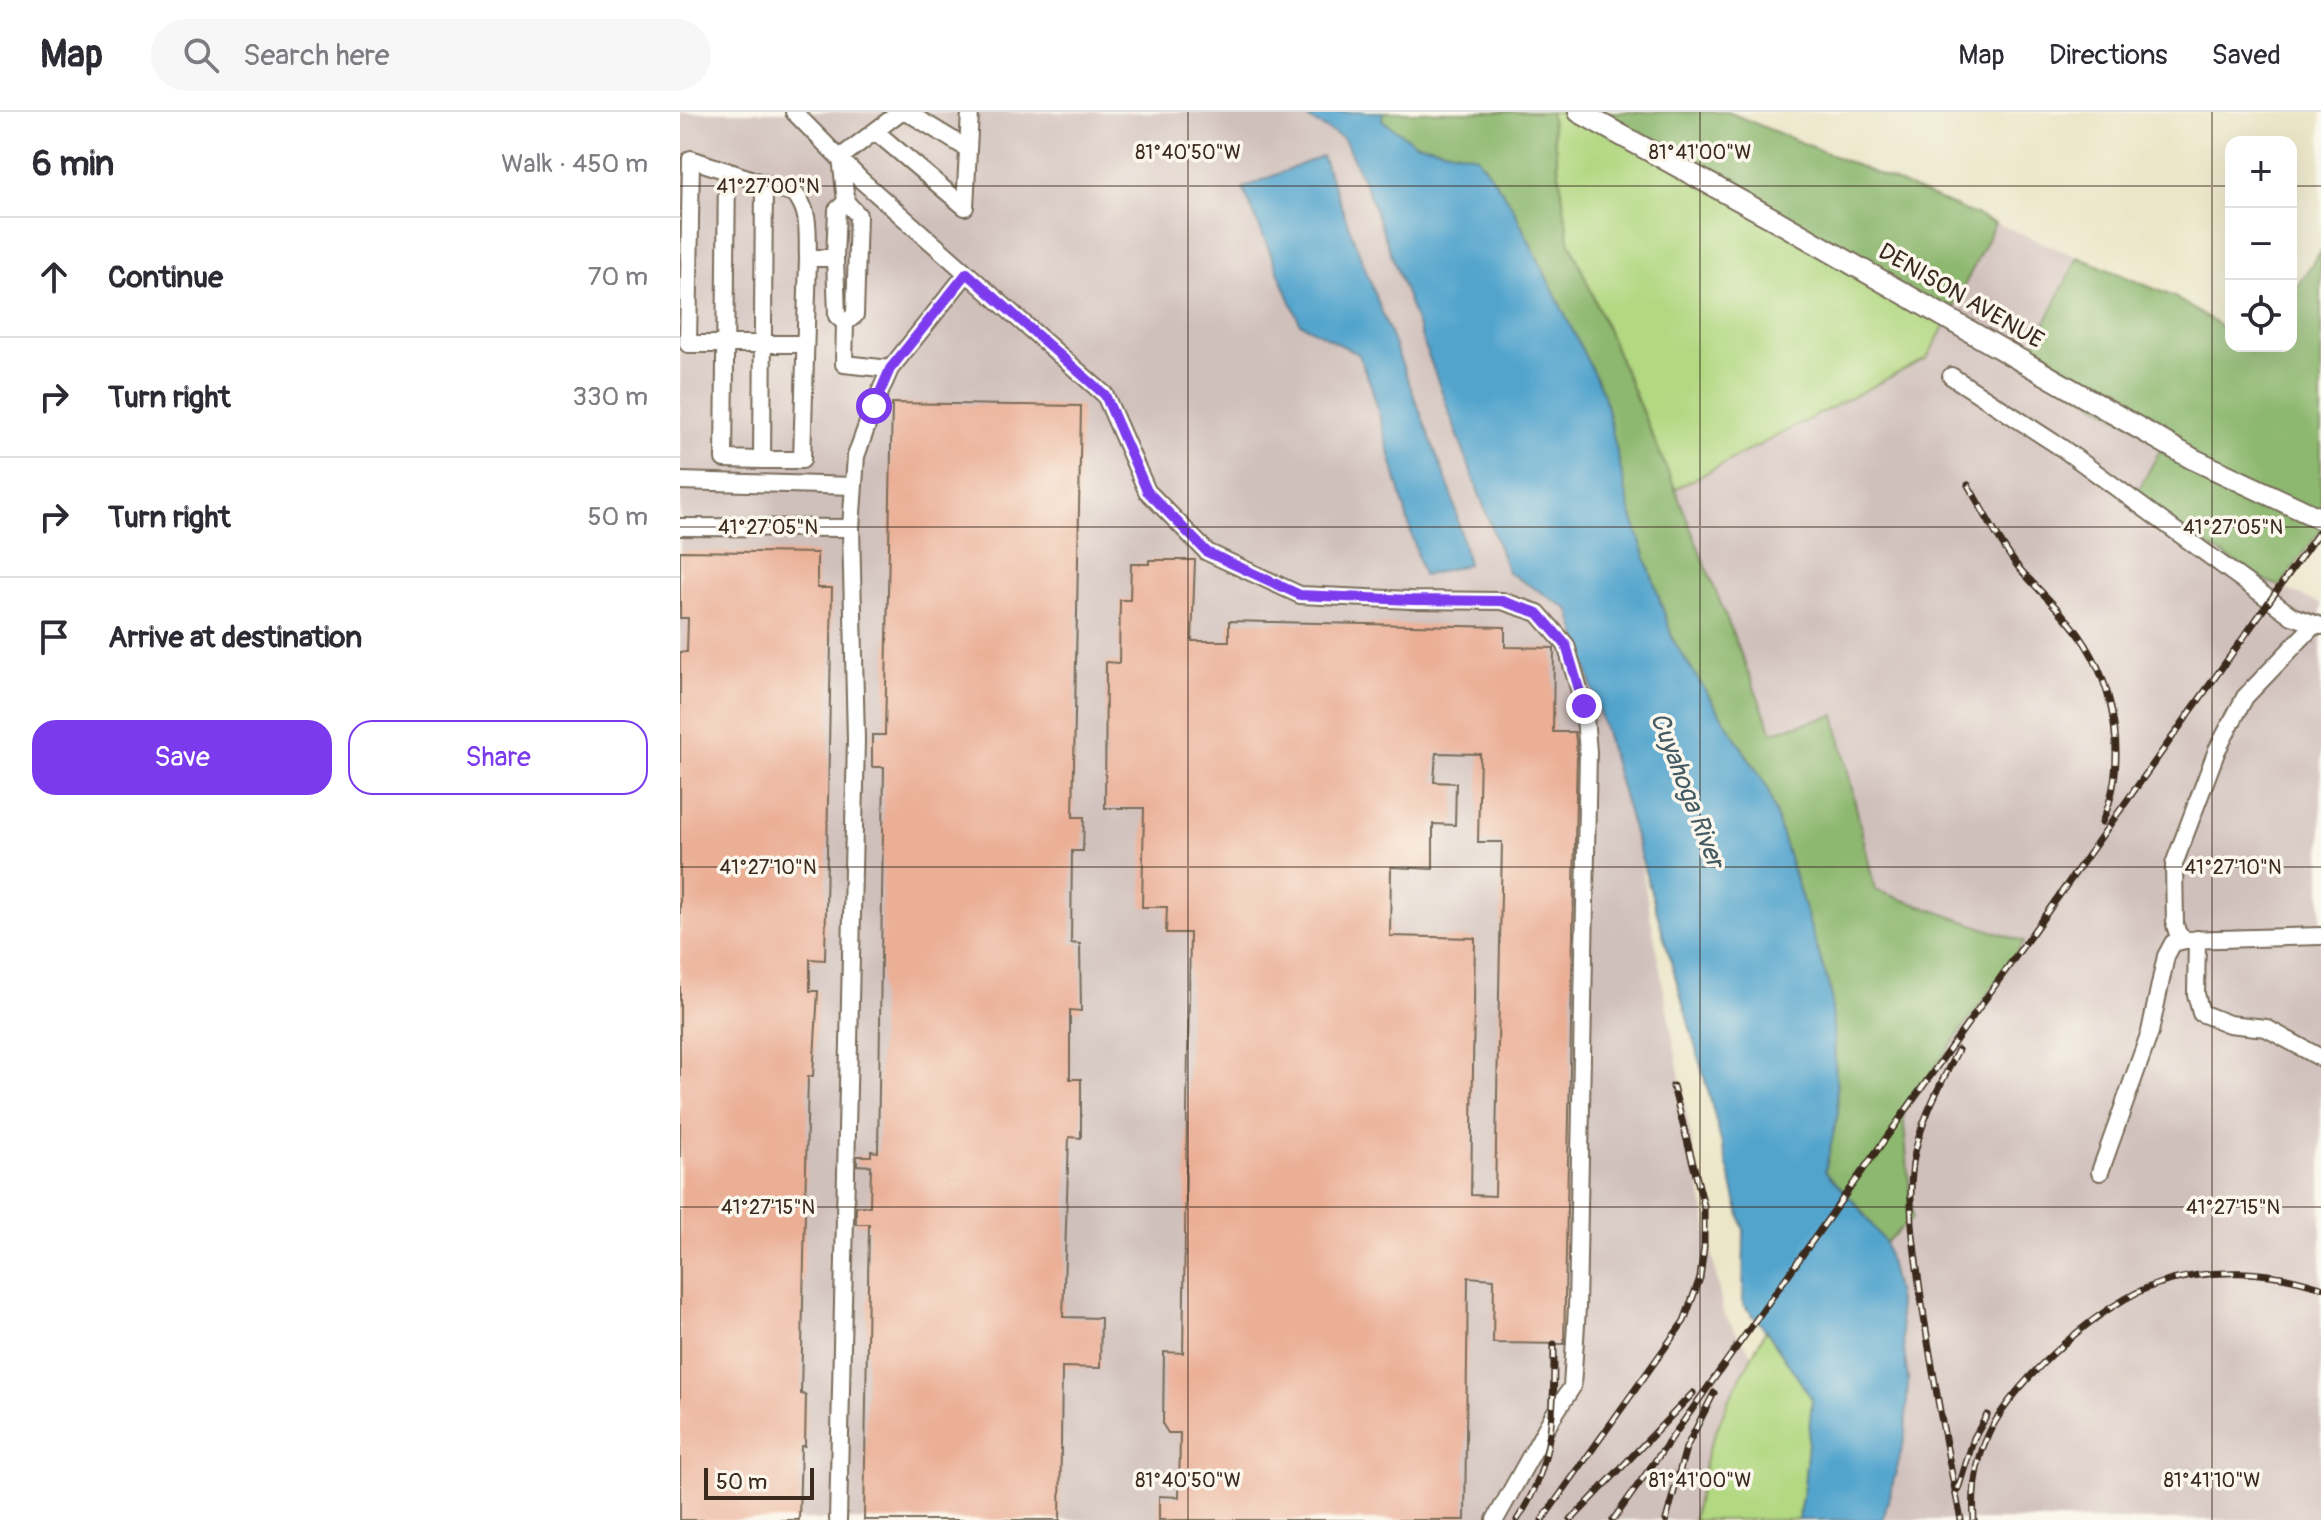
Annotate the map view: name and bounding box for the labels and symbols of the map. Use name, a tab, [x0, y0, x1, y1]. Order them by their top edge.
text: 81°40'50"W	[1135, 140, 1241, 165]
text: 81°41'00"W	[1649, 140, 1751, 165]
text: 41°27'00"N	[717, 174, 819, 199]
street label: DENISON AVENUE	[1873, 237, 2049, 355]
route start	[856, 388, 892, 424]
text: 41°27'05"N	[718, 515, 818, 540]
text: 41°27'05"N	[2183, 515, 2283, 540]
route end	[1566, 688, 1602, 724]
water label: Cuyahoga River	[1643, 708, 1733, 876]
text: 41°27'10"N	[719, 855, 817, 880]
text: 41°27'10"N	[2184, 855, 2282, 880]
text: 41°27'15"N	[721, 1195, 815, 1220]
text: 41°27'15"N	[2186, 1195, 2280, 1220]
scale bar	[704, 1464, 814, 1500]
text: 81°40'50"W	[1135, 1468, 1241, 1493]
text: 81°41'00"W	[1649, 1468, 1751, 1493]
text: 81°41'10"W	[2164, 1468, 2260, 1493]

